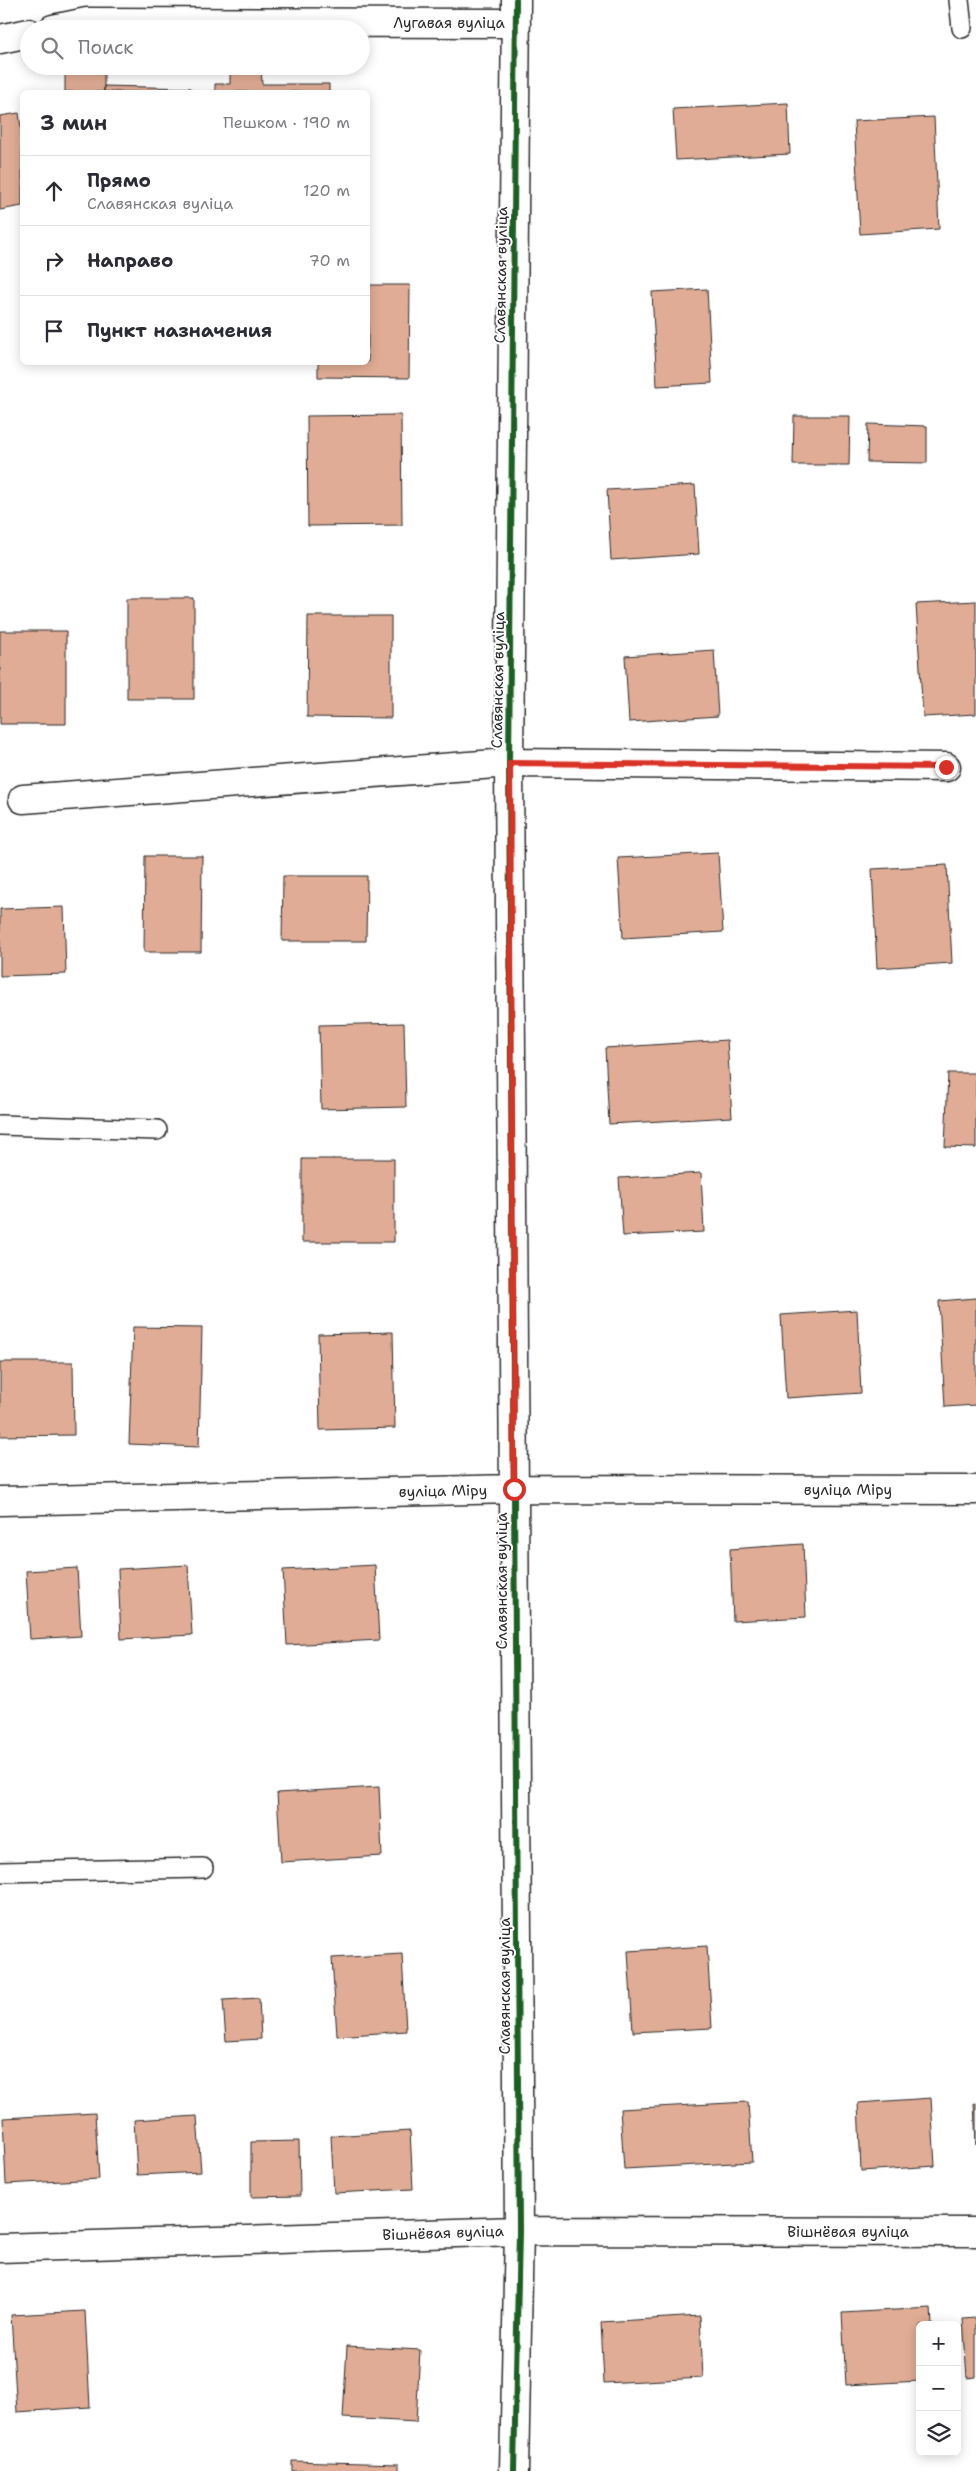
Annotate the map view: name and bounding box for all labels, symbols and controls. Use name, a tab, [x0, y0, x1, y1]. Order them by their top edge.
street label: Лугавая вуліца	[393, 13, 505, 33]
search box	[20, 20, 370, 75]
icon: search	[38, 34, 66, 62]
text: Поиск	[78, 35, 133, 60]
text: 3 мин	[40, 109, 107, 137]
text: Пешком · 190 m	[223, 112, 350, 133]
text: Прямо	[87, 168, 151, 193]
icon: ahead	[40, 177, 68, 205]
text: 120 m	[303, 180, 350, 201]
text: Славянская вуліца	[87, 193, 233, 214]
street label: Славянская вуліца	[490, 206, 512, 344]
icon: right	[40, 247, 68, 275]
text: Направо	[87, 248, 173, 273]
text: 70 m	[309, 250, 350, 271]
icon: arrive	[40, 317, 68, 345]
text: Пункт назначения	[87, 318, 272, 343]
street label: Славянская вуліца	[487, 611, 509, 749]
route end	[935, 756, 958, 779]
route start	[503, 1478, 526, 1501]
street label: вуліца Міру	[399, 1480, 487, 1502]
street label: вуліца Міру	[804, 1480, 892, 1500]
street label: Славянская вуліца	[492, 1512, 512, 1649]
street label: Славянская вуліца	[495, 1917, 515, 2054]
street label: Вішнёвая вуліца	[382, 2221, 505, 2245]
street label: Вішнёвая вуліца	[787, 2222, 909, 2242]
map controls	[916, 2321, 961, 2456]
button: +	[916, 2321, 961, 2366]
button: −	[916, 2366, 961, 2411]
button: layers	[916, 2411, 961, 2456]

